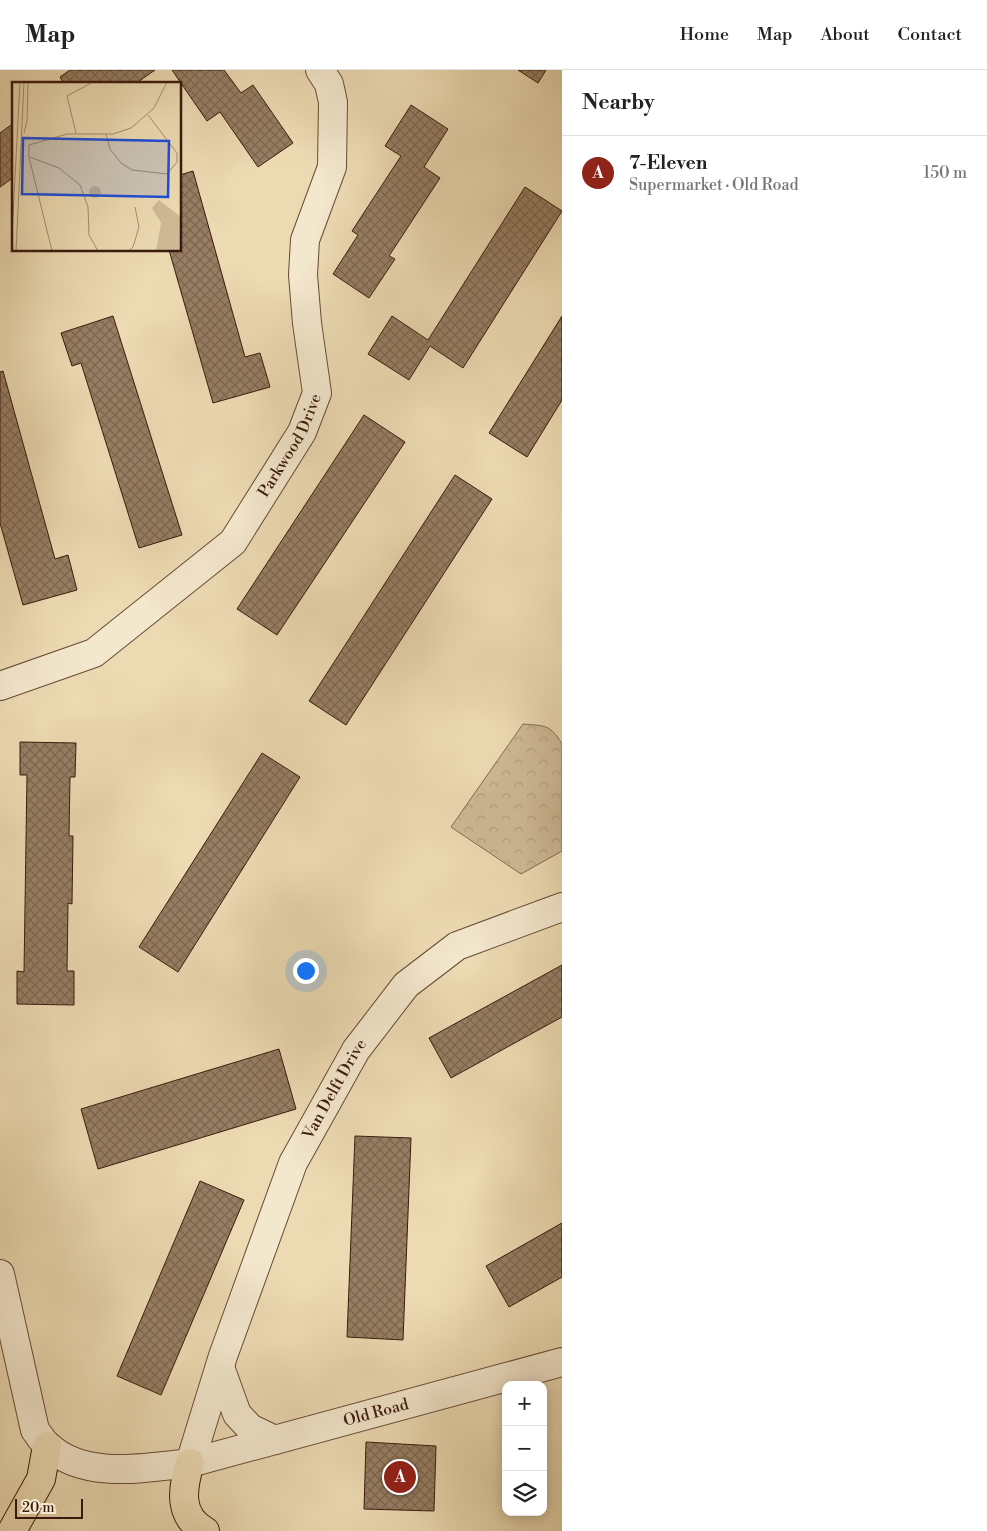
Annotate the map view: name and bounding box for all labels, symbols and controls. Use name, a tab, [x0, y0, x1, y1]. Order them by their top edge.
text: Map	[25, 20, 75, 50]
text: Home	[680, 23, 729, 46]
text: Map	[757, 23, 793, 46]
text: About	[821, 23, 870, 46]
text: Contact	[898, 23, 962, 46]
inset map	[12, 82, 181, 251]
text: Nearby	[582, 90, 655, 116]
text: 7-Eleven	[629, 151, 707, 175]
text: A	[592, 163, 604, 183]
text: 150 m	[923, 163, 967, 183]
text: Supermarket · Old Road	[629, 175, 799, 195]
street label: Parkwood Drive	[254, 391, 326, 501]
your location	[293, 958, 319, 984]
street label: Van Delft Drive	[298, 1035, 371, 1144]
map controls	[502, 1381, 547, 1516]
button: +	[502, 1381, 547, 1426]
street label: Old Road	[341, 1394, 411, 1431]
button: −	[502, 1426, 547, 1471]
pin: A	[384, 1458, 416, 1496]
button: layers	[502, 1471, 547, 1516]
scale bar	[15, 1496, 82, 1519]
text: 20 m	[22, 1499, 54, 1517]

